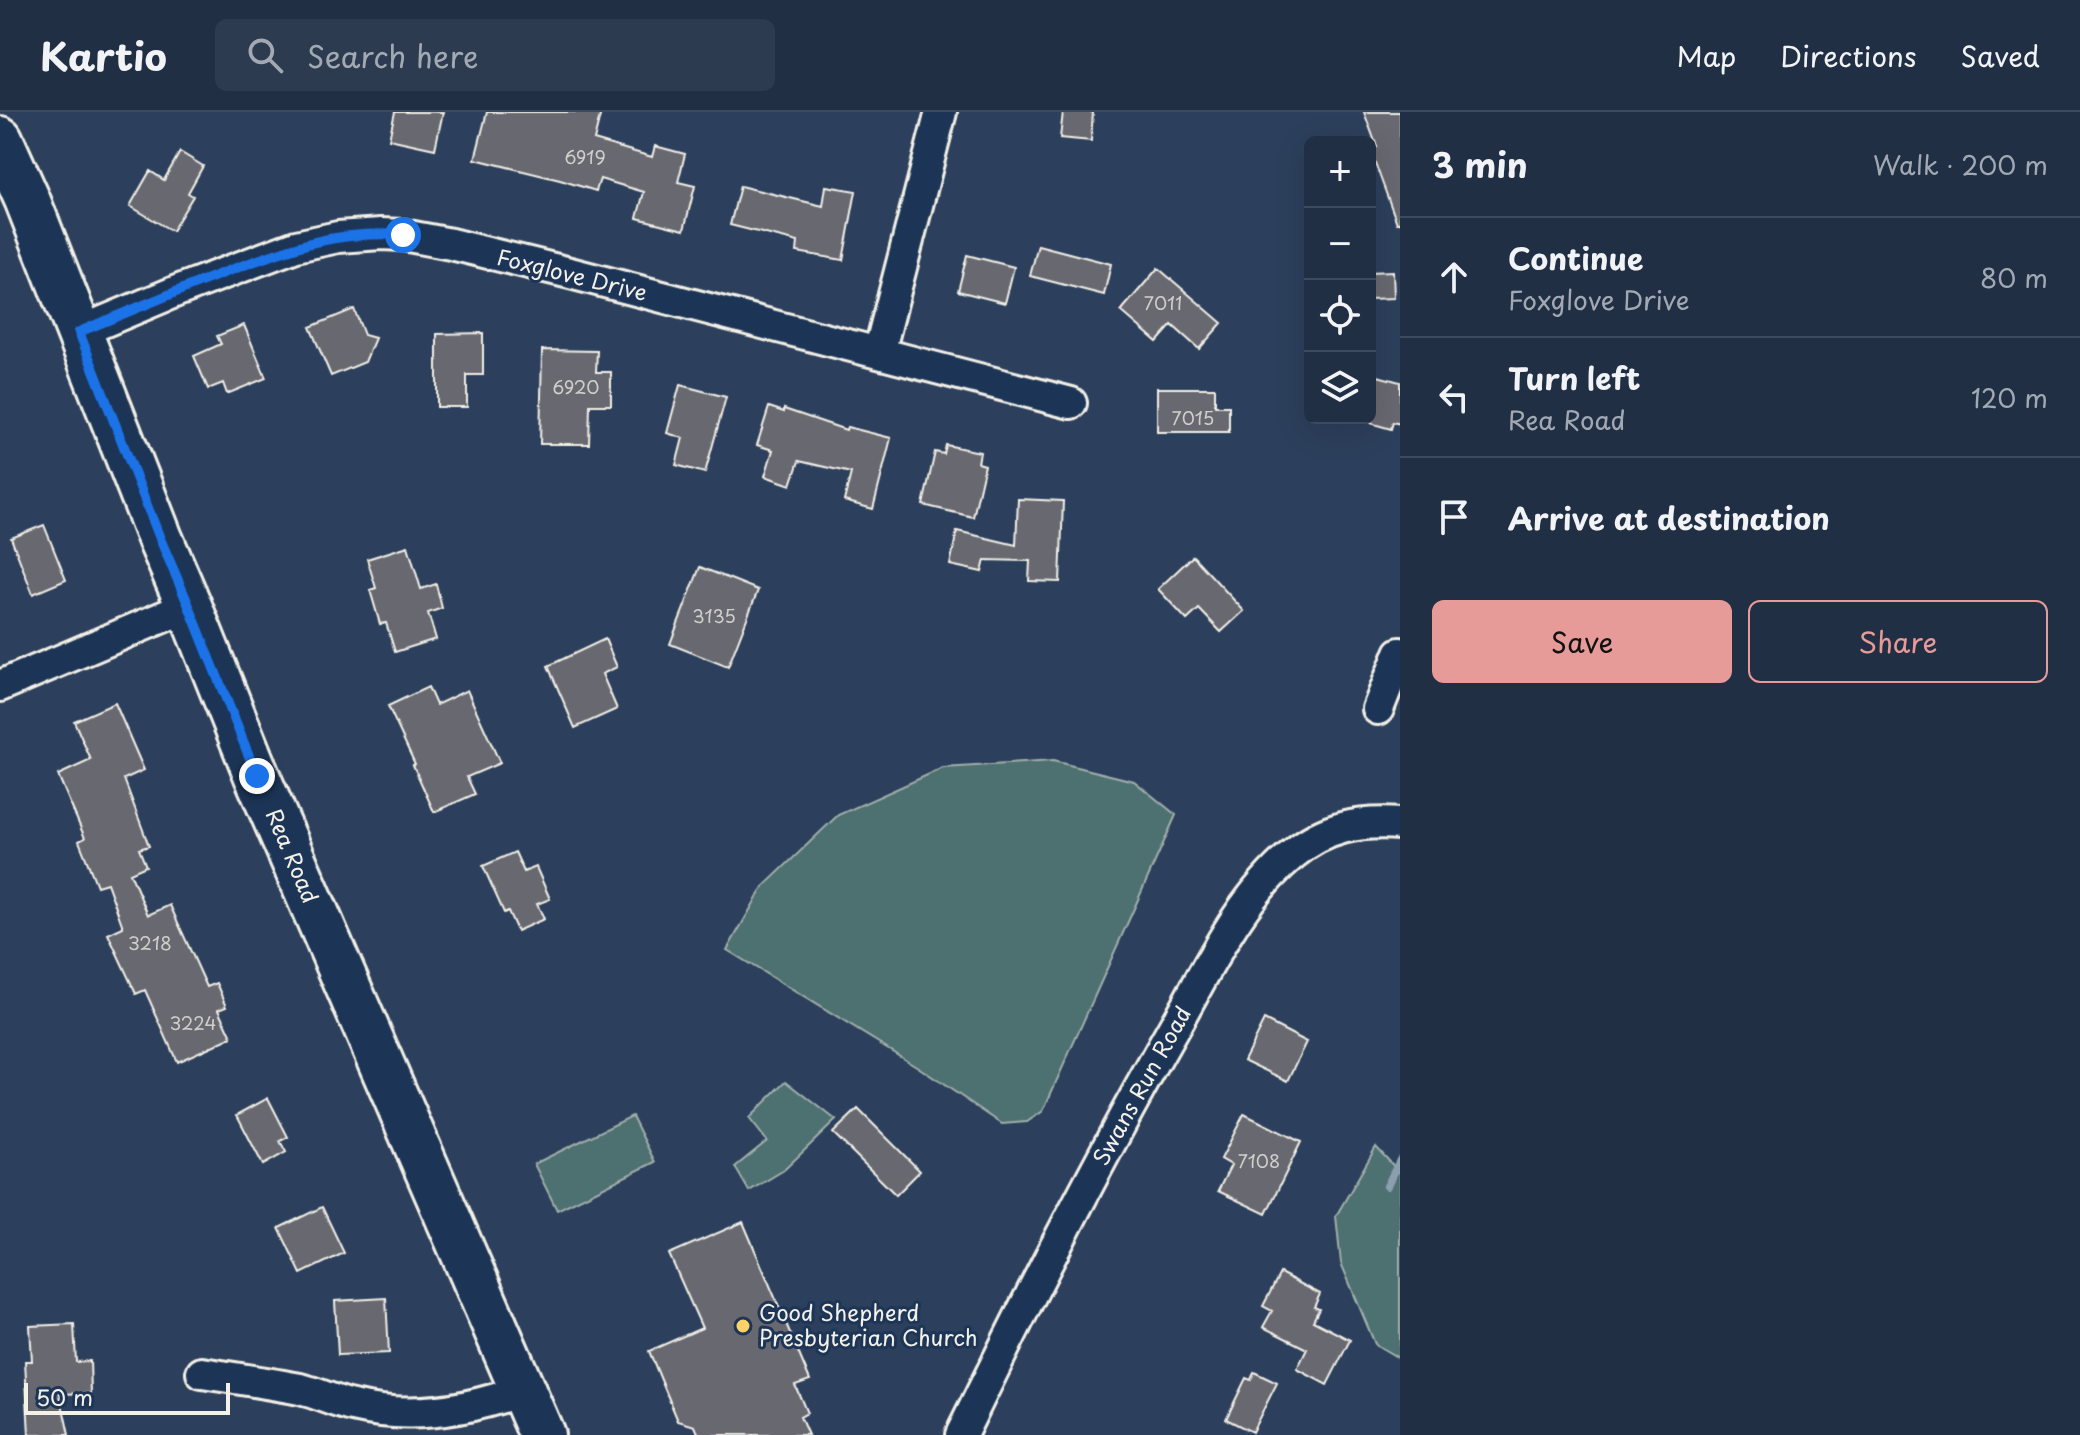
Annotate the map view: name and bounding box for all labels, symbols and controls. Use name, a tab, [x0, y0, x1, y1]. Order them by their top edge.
search box	[215, 19, 775, 91]
text: Kartio	[40, 27, 167, 84]
icon: search	[243, 33, 287, 77]
text: Search here	[307, 33, 478, 78]
text: Map	[1677, 34, 1736, 77]
text: Directions	[1780, 34, 1917, 77]
text: Saved	[1961, 34, 2040, 77]
map controls	[1304, 136, 1376, 424]
button: +	[1304, 136, 1376, 208]
text: 3 min	[1432, 138, 1528, 190]
house number: 6919	[564, 143, 606, 170]
text: Walk · 200 m	[1873, 145, 2048, 184]
button: −	[1304, 208, 1376, 280]
route start	[385, 217, 421, 253]
text: Continue	[1508, 235, 1643, 280]
street label: Foxglove Drive	[494, 239, 651, 308]
icon: ahead	[1432, 255, 1476, 299]
text: 80 m	[1980, 258, 2048, 297]
button: locate	[1304, 280, 1376, 352]
text: Foxglove Drive	[1508, 280, 1690, 319]
house number: 7011	[1144, 289, 1182, 316]
button: layers	[1304, 352, 1376, 424]
text: Turn left	[1508, 355, 1640, 400]
house number: 6920	[553, 373, 599, 400]
icon: left	[1432, 375, 1476, 419]
text: 120 m	[1971, 378, 2048, 417]
text: Rea Road	[1508, 400, 1626, 439]
house number: 7015	[1172, 404, 1214, 431]
icon: arrive	[1432, 495, 1476, 539]
text: Arrive at destination	[1508, 495, 1830, 540]
button: Save	[1432, 600, 1732, 683]
button: Share	[1748, 600, 2048, 683]
house number: 3135	[692, 602, 736, 629]
route end	[239, 758, 275, 794]
street label: Rea Road	[259, 803, 328, 908]
house number: 3218	[128, 929, 172, 956]
street label: Swans Run Road	[1083, 1000, 1198, 1171]
house number: 3224	[170, 1009, 216, 1036]
house number: 7108	[1238, 1147, 1280, 1174]
place label: Good Shepherd Presbyterian Church	[759, 1295, 978, 1353]
marker: Good Shepherd Presbyterian Church	[734, 1317, 752, 1335]
scale bar	[24, 1379, 230, 1415]
text: 50 m	[36, 1380, 93, 1413]

